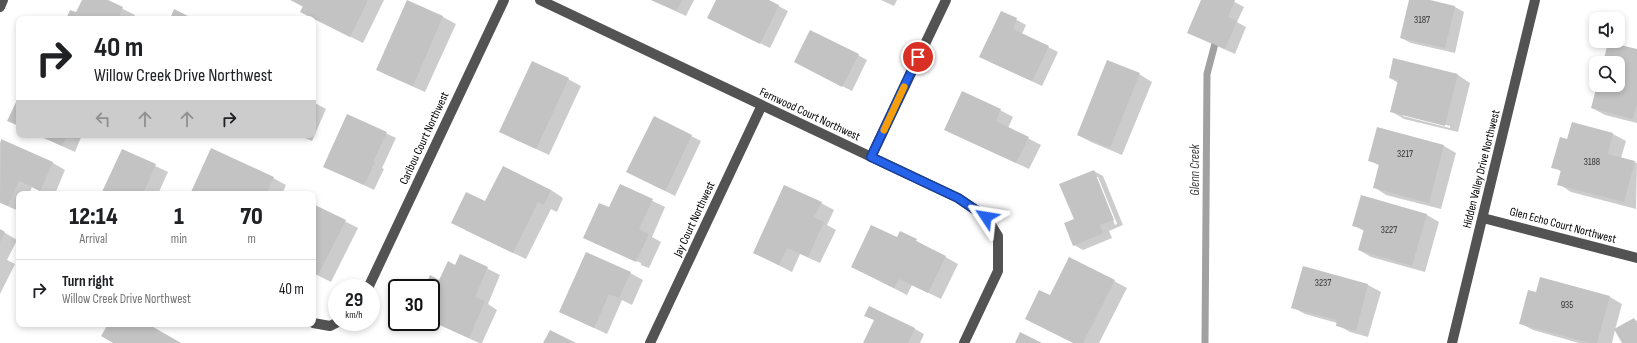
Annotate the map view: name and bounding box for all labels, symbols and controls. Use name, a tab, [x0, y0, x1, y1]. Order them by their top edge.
map controls	[1589, 12, 1625, 92]
button: sound	[1589, 12, 1625, 48]
house number: 3187	[1414, 14, 1430, 26]
text: 40 m	[94, 31, 143, 64]
icon: right	[28, 32, 80, 84]
pin	[901, 40, 935, 74]
icon: arrive	[907, 46, 929, 68]
button: search	[1589, 56, 1625, 92]
text: Willow Creek Drive Northwest	[94, 65, 273, 86]
street label: Fernwood Court Northwest	[757, 85, 863, 144]
street label: Caribou Court Northwest	[396, 89, 453, 187]
icon: left	[92, 108, 114, 130]
icon: ahead	[134, 108, 156, 130]
icon: ahead	[176, 108, 198, 130]
icon: right	[218, 108, 240, 130]
street label: Hidden Valley Drive Northwest	[1460, 108, 1504, 230]
water label: Glenn Creek	[1187, 143, 1203, 196]
house number: 3217	[1397, 148, 1413, 160]
house number: 3188	[1584, 156, 1600, 168]
street label: Jay Court Northwest	[670, 179, 719, 260]
position arrow	[965, 196, 1007, 238]
text: 12:14	[69, 202, 118, 231]
text: 1	[174, 202, 184, 231]
text: 70	[240, 202, 263, 231]
street label: Glen Echo Court Northwest	[1508, 204, 1618, 247]
house number: 3227	[1381, 224, 1397, 236]
text: Arrival	[79, 231, 107, 247]
text: min	[171, 231, 187, 247]
text: m	[247, 231, 256, 247]
text: Turn right	[62, 272, 114, 291]
house number: 3237	[1315, 277, 1331, 289]
icon: right	[28, 279, 50, 301]
speed limit sign: 30	[388, 279, 440, 331]
text: 40 m	[279, 280, 304, 299]
text: 29	[345, 288, 363, 312]
text: Willow Creek Drive Northwest	[62, 291, 191, 307]
house number: 935	[1561, 299, 1573, 311]
text: km/h	[345, 309, 363, 321]

